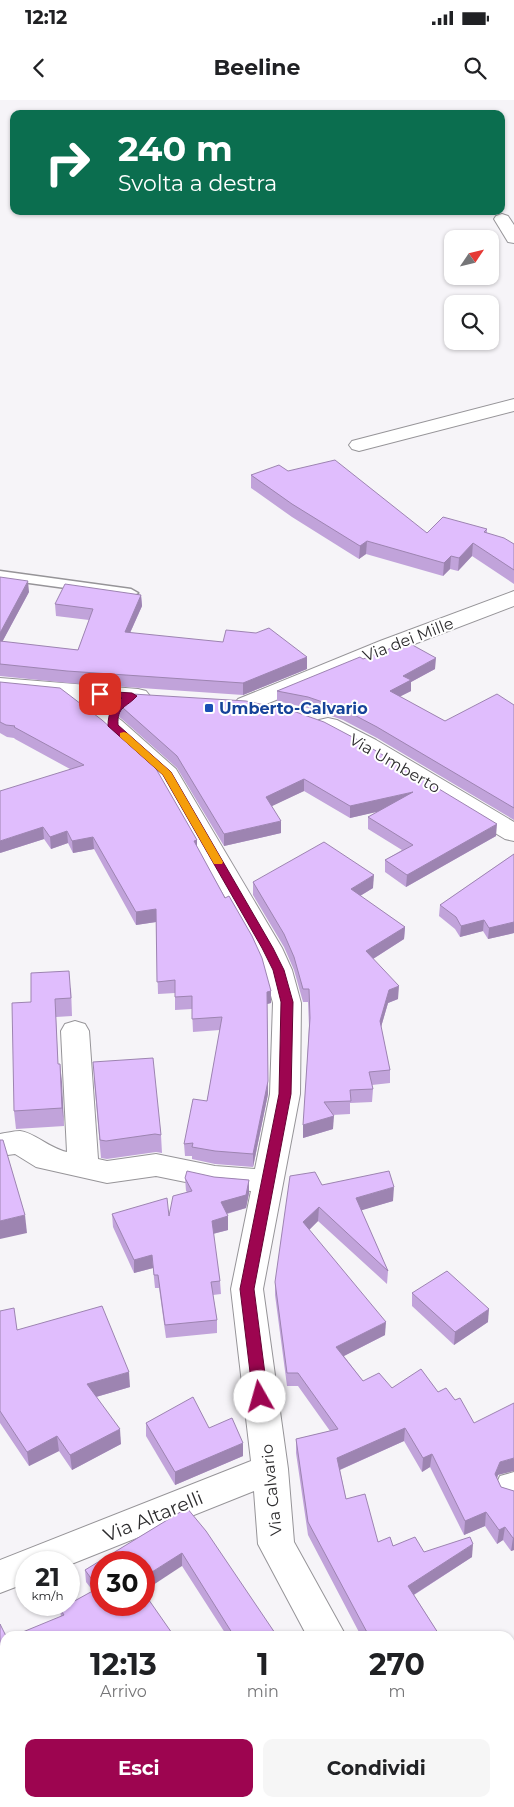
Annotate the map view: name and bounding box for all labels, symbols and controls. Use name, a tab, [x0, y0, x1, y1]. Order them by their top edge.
text: 12:12	[25, 6, 67, 29]
icon: back	[25, 54, 53, 82]
text: Beeline	[213, 54, 301, 81]
icon: search	[461, 54, 489, 82]
text: 240 m	[118, 127, 233, 170]
icon: right	[35, 130, 100, 195]
text: Svolta a destra	[118, 170, 277, 197]
north arrow	[444, 230, 499, 285]
map controls	[444, 230, 499, 350]
button: search	[444, 295, 499, 350]
street label: Via dei Mille	[360, 613, 456, 665]
pin	[79, 673, 121, 715]
icon: arrive	[86, 680, 114, 708]
place label: Umberto-Calvario	[219, 699, 368, 718]
marker: Umberto-Calvario	[203, 702, 215, 714]
street label: Via Umberto	[346, 730, 444, 797]
position arrow	[233, 1370, 285, 1422]
street label: Via Calvario	[257, 1443, 286, 1537]
street label: Via Altarelli	[100, 1486, 206, 1547]
speed limit sign: 30	[90, 1551, 155, 1616]
text: 21	[35, 1562, 60, 1592]
text: km/h	[31, 1588, 64, 1603]
text: 12:13	[90, 1646, 157, 1683]
text: 1	[257, 1646, 269, 1683]
text: 270	[369, 1646, 425, 1683]
text: Arrivo	[100, 1682, 147, 1701]
text: min	[247, 1682, 279, 1701]
text: m	[388, 1682, 405, 1701]
button: Esci	[25, 1739, 253, 1797]
button: Condividi	[263, 1739, 490, 1797]

